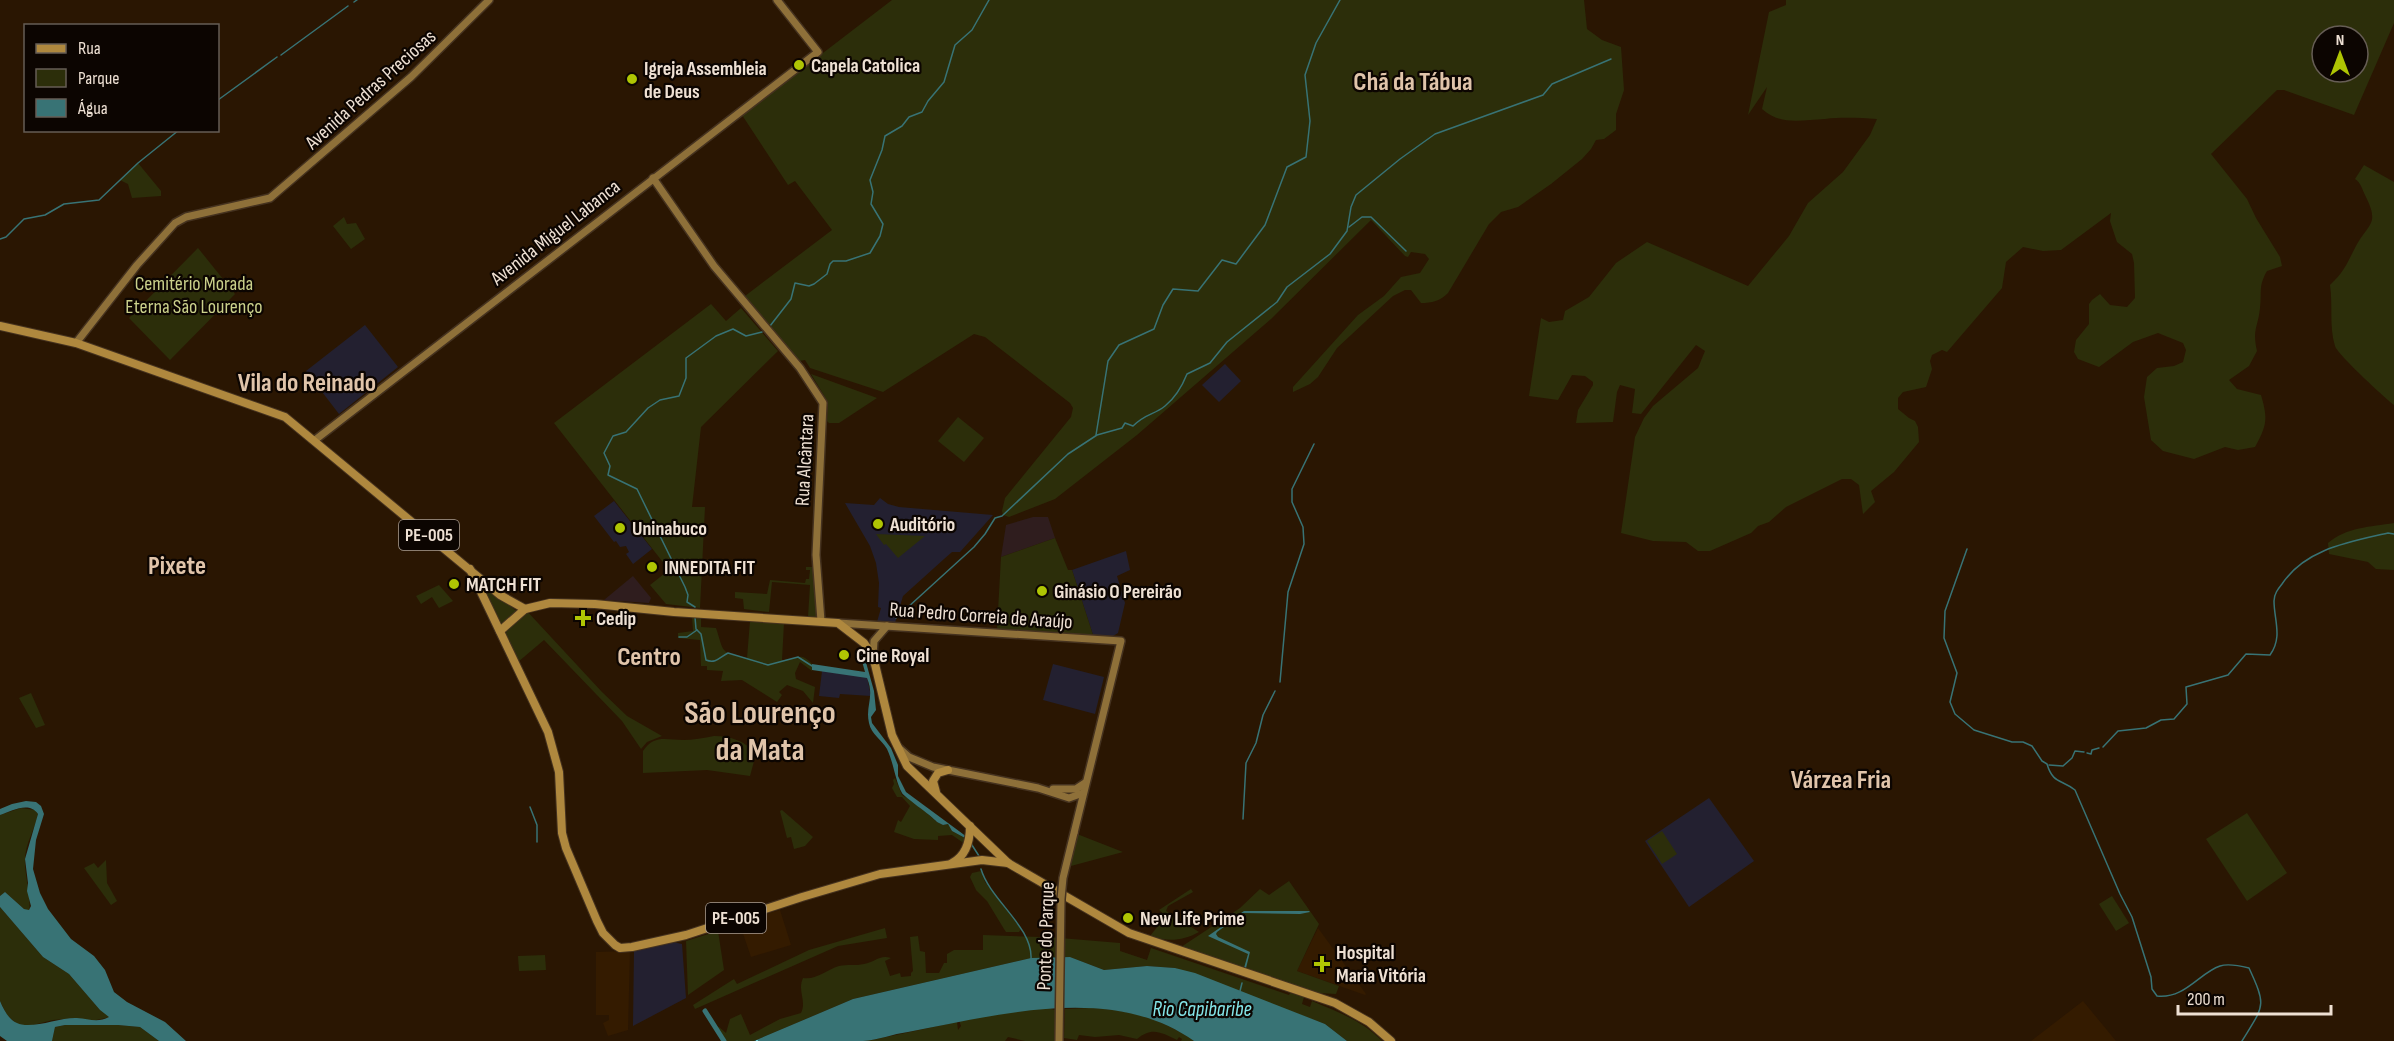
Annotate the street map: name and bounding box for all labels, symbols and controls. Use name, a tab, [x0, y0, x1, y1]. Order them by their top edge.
legend	[24, 24, 219, 132]
north arrow	[2310, 24, 2370, 84]
street label: Avenida Pedras Preciosas	[300, 25, 441, 155]
text: N	[2336, 31, 2344, 50]
text: Rua	[78, 38, 101, 59]
place label: Capela Catolica	[811, 54, 920, 78]
place label: Igreja Assembleia de Deus	[644, 57, 767, 104]
marker: Capela Catolica	[792, 58, 806, 72]
district label: Chã da Tábua	[1353, 67, 1473, 98]
text: Parque	[78, 68, 119, 89]
marker: Igreja Assembleia de Deus	[625, 72, 639, 86]
text: Água	[77, 98, 108, 119]
street label: Avenida Miguel Labanca	[485, 175, 625, 291]
park label: Cemitério Morada Eterna São Lourenço	[125, 272, 263, 319]
district label: Vila do Reinado	[238, 368, 376, 399]
street label: Rua Alcântara	[791, 413, 819, 507]
place label: Auditório	[889, 513, 955, 537]
place label: Uninabuco	[632, 517, 707, 541]
marker: Auditório	[871, 517, 885, 531]
road number: PE-005	[399, 520, 459, 550]
marker: Uninabuco	[613, 521, 627, 535]
district label: Pixete	[148, 551, 206, 582]
place label: INNEDITA FIT	[664, 556, 756, 580]
marker: INNEDITA FIT	[645, 560, 659, 574]
place label: MATCH FIT	[466, 573, 542, 597]
marker: MATCH FIT	[447, 577, 461, 591]
place label: Ginásio O Pereirão	[1054, 580, 1182, 604]
marker: Ginásio O Pereirão	[1035, 584, 1049, 598]
street label: Rua Pedro Correia de Araújo	[888, 598, 1073, 634]
place label: Cedip	[596, 607, 636, 631]
marker: Cedip	[574, 609, 592, 627]
district label: Centro	[617, 642, 681, 673]
place label: Cine Royal	[856, 644, 929, 668]
marker: Cine Royal	[837, 648, 851, 662]
district label: São Lourenço da Mata	[684, 694, 836, 770]
district label: Várzea Fria	[1791, 765, 1891, 796]
street label: Ponte do Parque	[1032, 881, 1060, 991]
road number: PE-005	[706, 903, 766, 933]
place label: New Life Prime	[1140, 907, 1245, 931]
marker: New Life Prime	[1121, 911, 1135, 925]
place label: Hospital Maria Vitória	[1336, 941, 1426, 988]
marker: Hospital Maria Vitória	[1313, 955, 1331, 973]
scale bar	[2178, 978, 2331, 1016]
text: 200 m	[2187, 989, 2225, 1010]
water label: Rio Capibaribe	[1152, 997, 1252, 1022]

